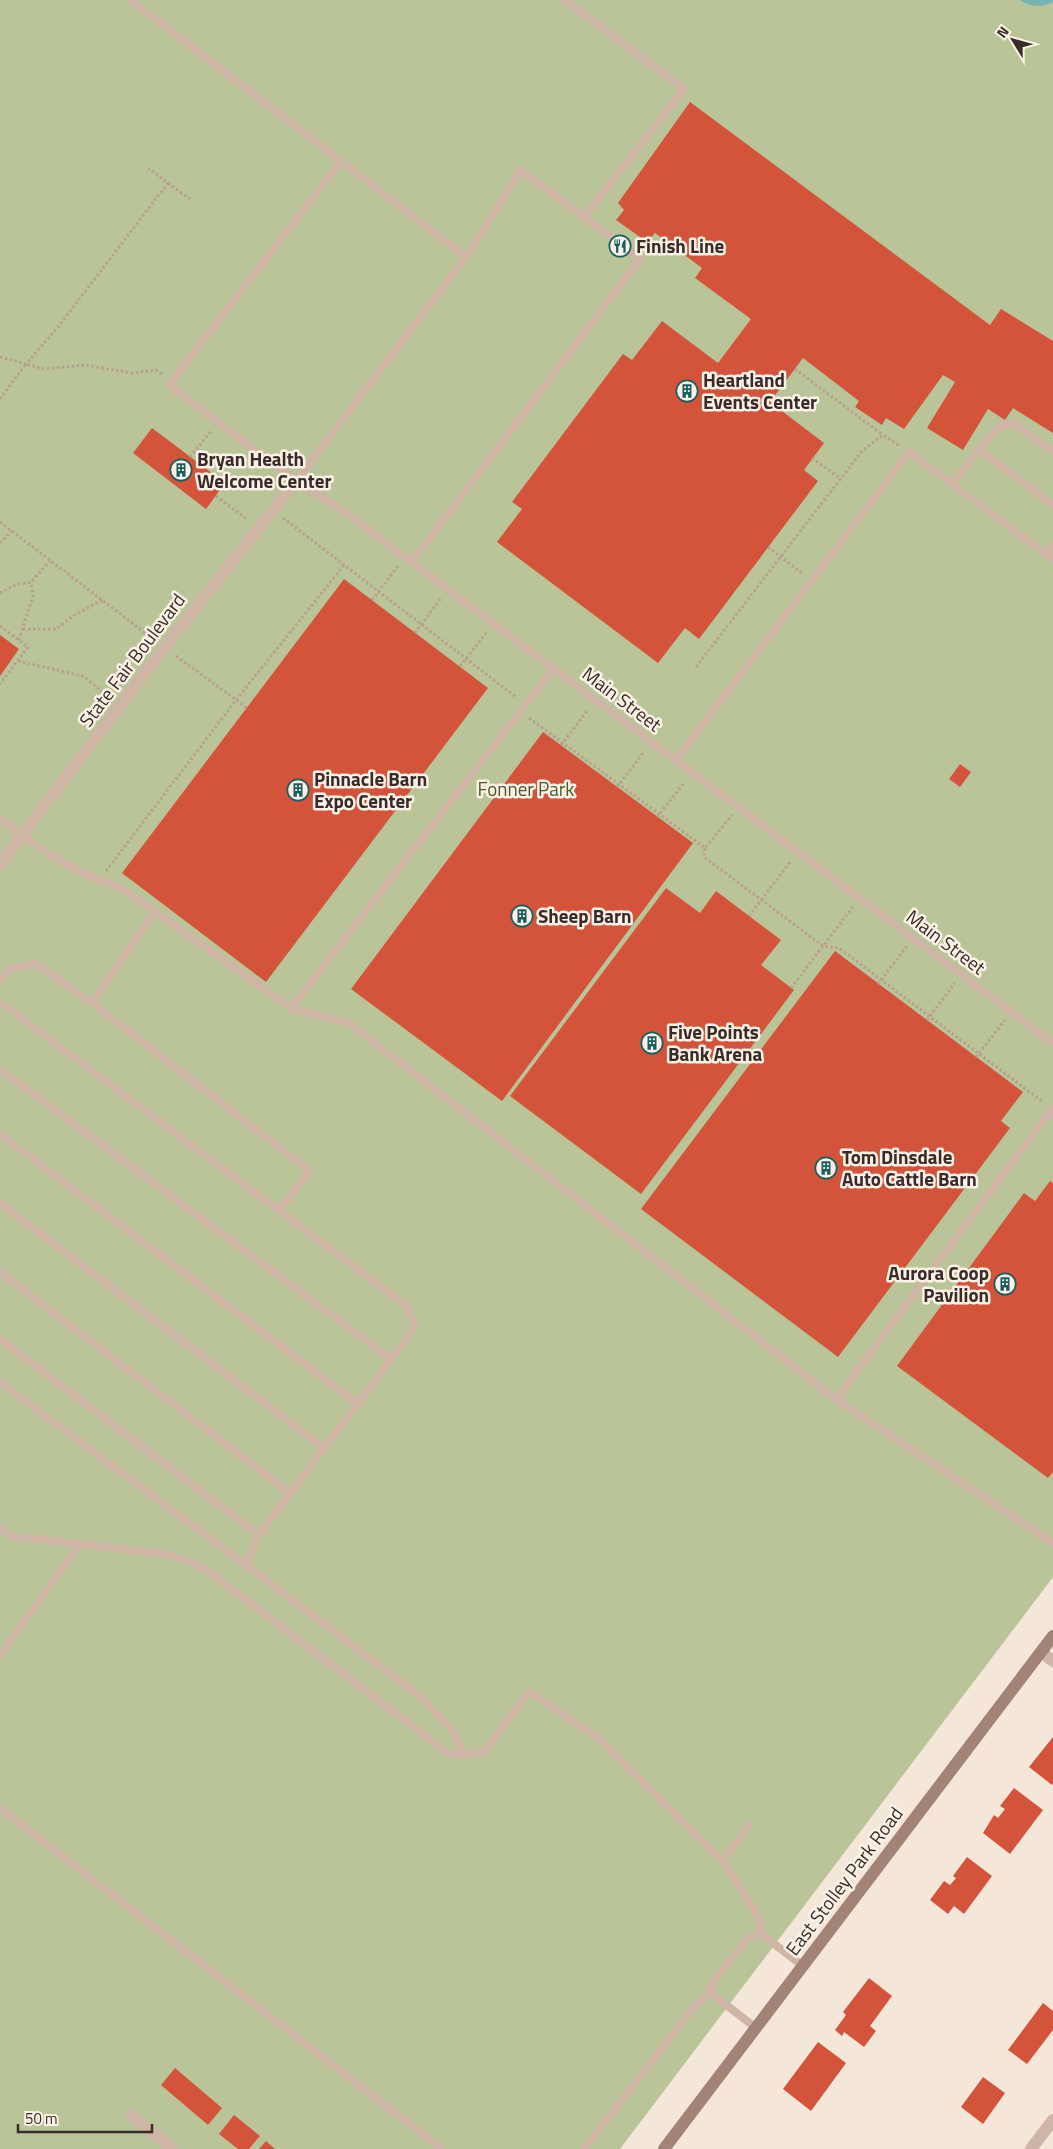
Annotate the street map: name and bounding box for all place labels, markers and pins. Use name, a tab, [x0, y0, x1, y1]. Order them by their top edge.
place label: Finish Line	[636, 231, 724, 260]
restaurant icon: Finish Line	[608, 234, 632, 258]
place label: Heartland Events Center	[703, 365, 817, 416]
building icon: Heartland Events Center	[675, 379, 699, 403]
place label: Bryan Health Welcome Center	[197, 444, 331, 495]
building icon: Bryan Health Welcome Center	[169, 458, 193, 482]
place label: Pinnacle Barn Expo Center	[314, 764, 427, 815]
building icon: Pinnacle Barn Expo Center	[286, 778, 310, 802]
place label: Sheep Barn	[538, 901, 632, 930]
building icon: Sheep Barn	[510, 904, 534, 928]
place label: Five Points Bank Arena	[668, 1017, 762, 1068]
building icon: Five Points Bank Arena	[640, 1031, 664, 1055]
place label: Tom Dinsdale Auto Cattle Barn	[842, 1142, 977, 1193]
building icon: Tom Dinsdale Auto Cattle Barn	[814, 1156, 838, 1180]
place label: Aurora Coop Pavilion	[888, 1258, 989, 1309]
building icon: Aurora Coop Pavilion	[993, 1272, 1017, 1296]

